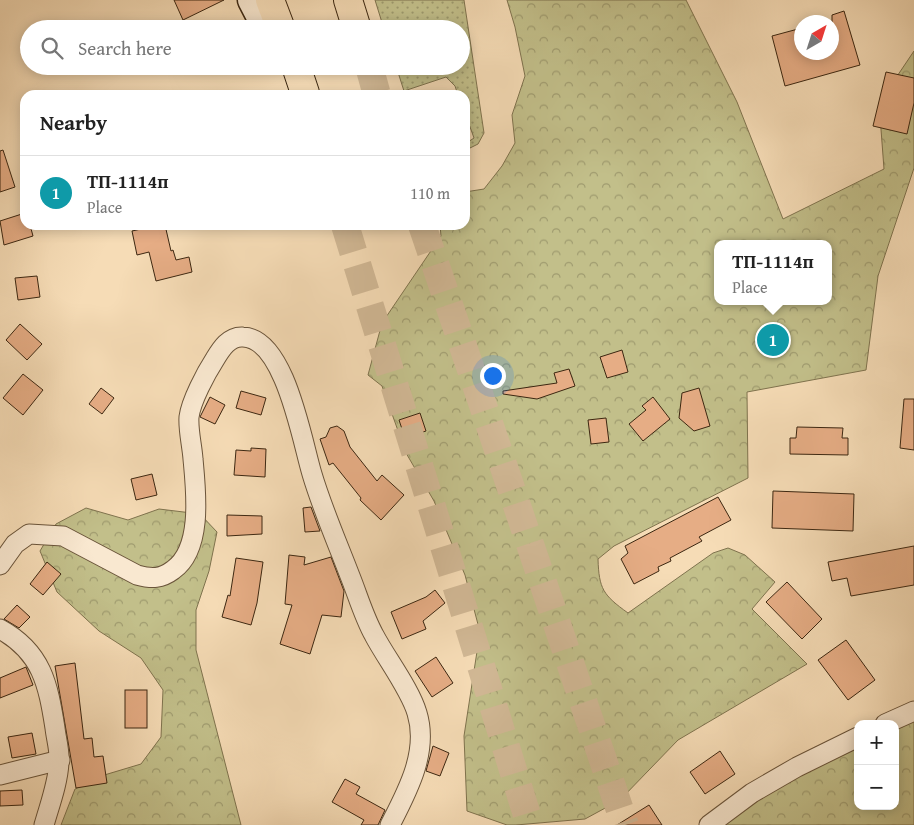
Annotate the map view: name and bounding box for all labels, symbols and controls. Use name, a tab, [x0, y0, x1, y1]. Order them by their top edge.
north arrow	[794, 15, 839, 60]
search box	[20, 20, 470, 75]
icon: search	[38, 34, 66, 62]
text: Search here	[78, 34, 172, 62]
text: Nearby	[40, 107, 107, 138]
text: ТП-1114п	[87, 167, 169, 195]
text: 1	[52, 181, 60, 205]
text: 110 m	[410, 181, 450, 205]
text: Place	[87, 195, 122, 219]
popup	[714, 240, 832, 305]
text: ТП-1114п	[732, 247, 814, 275]
text: Place	[732, 275, 768, 299]
pin: 1	[757, 321, 789, 359]
your location	[480, 363, 506, 389]
map controls	[854, 720, 899, 810]
button: +	[854, 720, 899, 765]
button: −	[854, 765, 899, 810]

